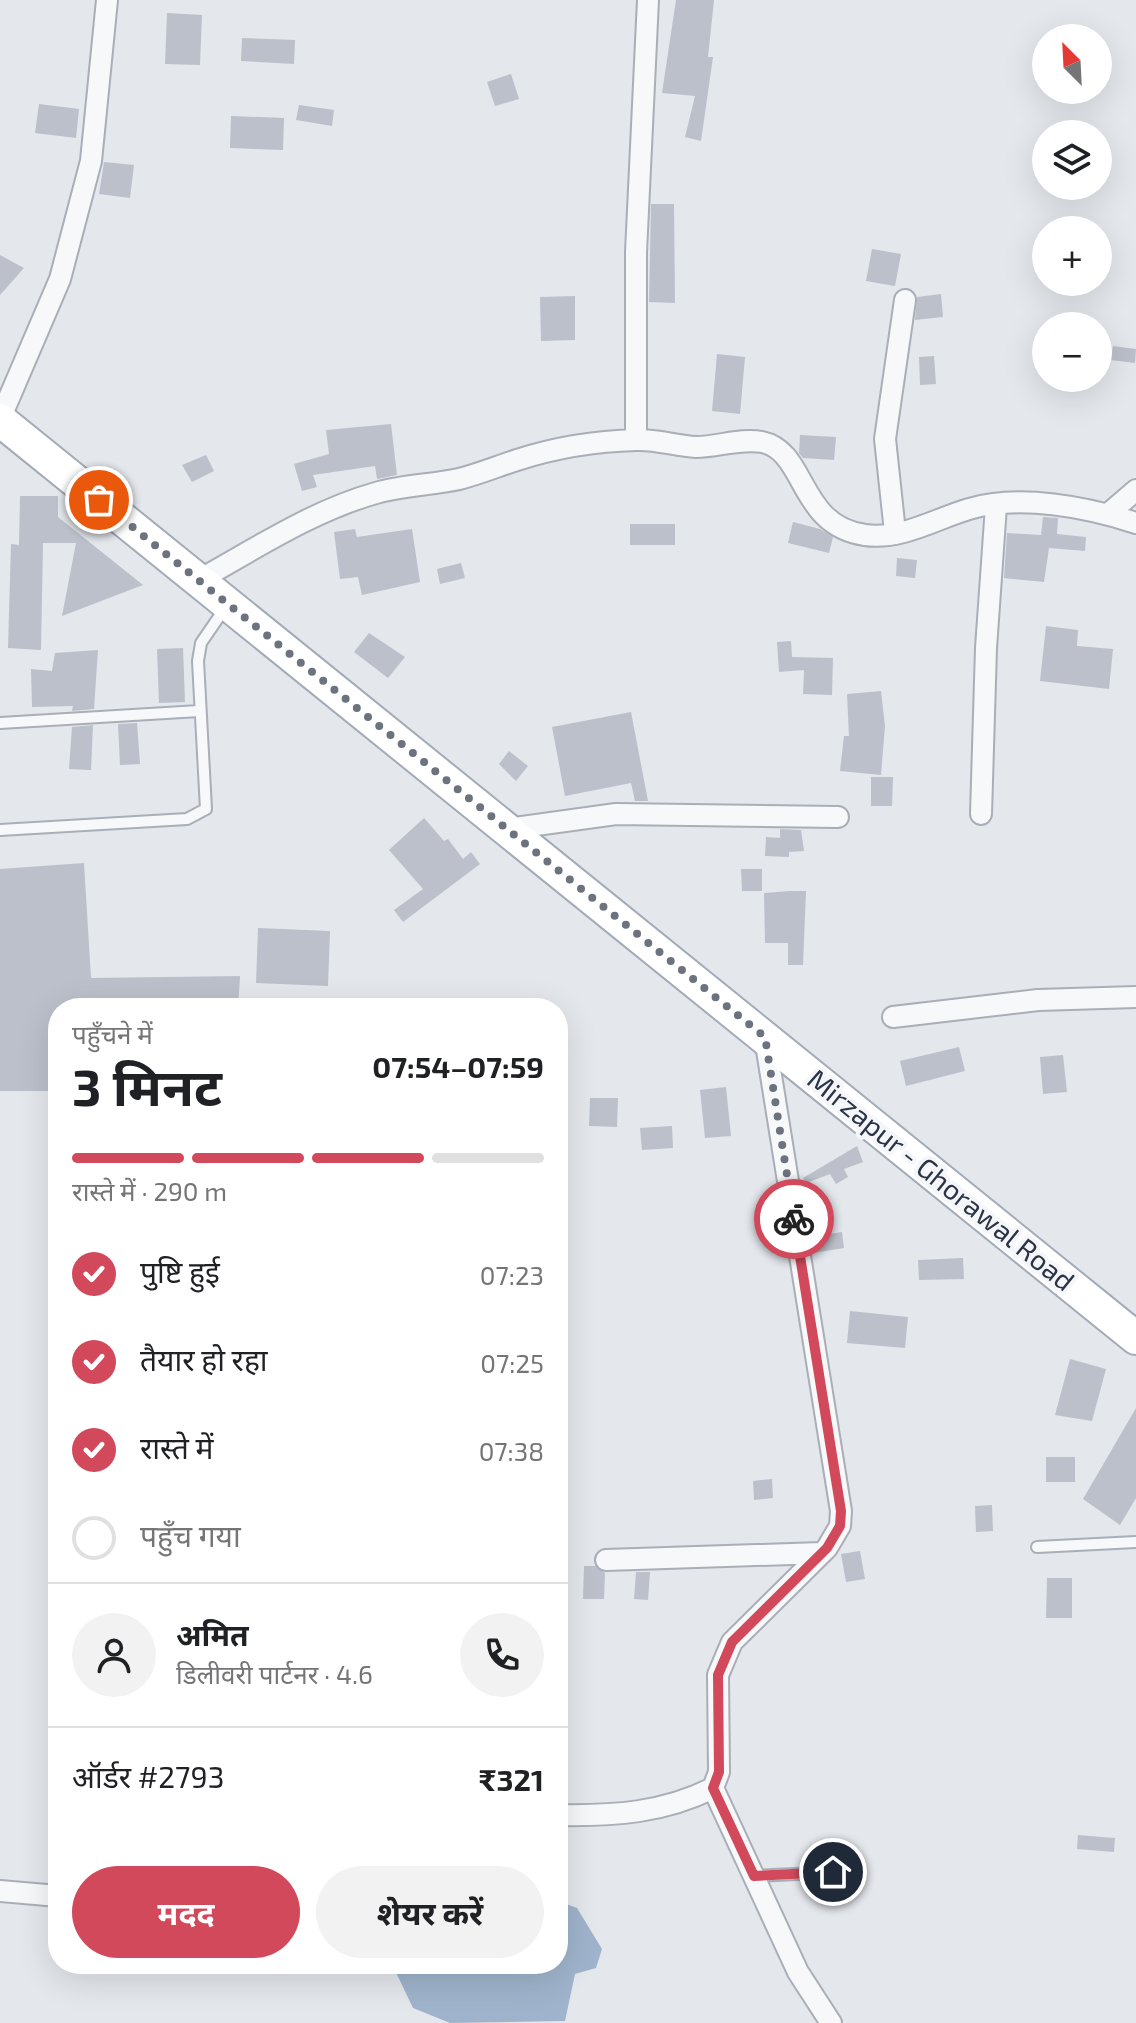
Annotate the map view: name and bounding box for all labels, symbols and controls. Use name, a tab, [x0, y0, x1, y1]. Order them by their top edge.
north arrow	[1032, 24, 1112, 104]
map controls	[1032, 24, 1112, 392]
button: layers	[1032, 120, 1112, 200]
button: +	[1032, 216, 1112, 296]
button: −	[1032, 312, 1112, 392]
pin	[65, 466, 133, 534]
icon: bag	[77, 478, 121, 522]
text: पहुँचने में	[72, 1018, 153, 1049]
text: 07:54–07:59	[372, 1048, 544, 1084]
text: 3 मिनट	[72, 1054, 222, 1116]
street label: Mirzapur - Ghorawal Road	[801, 1061, 1082, 1297]
text: रास्ते में · 290 m	[72, 1175, 227, 1206]
courier	[754, 1179, 834, 1259]
icon: bike	[772, 1197, 816, 1241]
icon: check	[72, 1252, 116, 1296]
text: पुष्टि हुई	[140, 1253, 220, 1289]
text: 07:23	[480, 1259, 544, 1290]
icon: check	[72, 1340, 116, 1384]
text: तैयार हो रहा	[140, 1341, 268, 1377]
text: 07:25	[480, 1347, 544, 1378]
icon: check	[72, 1428, 116, 1472]
text: रास्ते में	[140, 1429, 213, 1465]
text: 07:38	[479, 1435, 544, 1466]
text: पहुँच गया	[140, 1517, 241, 1553]
button: person	[72, 1613, 156, 1697]
button: phone	[460, 1613, 544, 1697]
text: अमित	[176, 1616, 249, 1652]
text: डिलीवरी पार्टनर · 4.6	[176, 1658, 373, 1689]
text: ऑर्डर #2793	[72, 1758, 224, 1794]
text: ₹321	[479, 1761, 544, 1797]
pin	[799, 1838, 867, 1906]
icon: home	[811, 1850, 855, 1894]
button: मदद	[72, 1866, 300, 1958]
button: शेयर करें	[316, 1866, 544, 1958]

